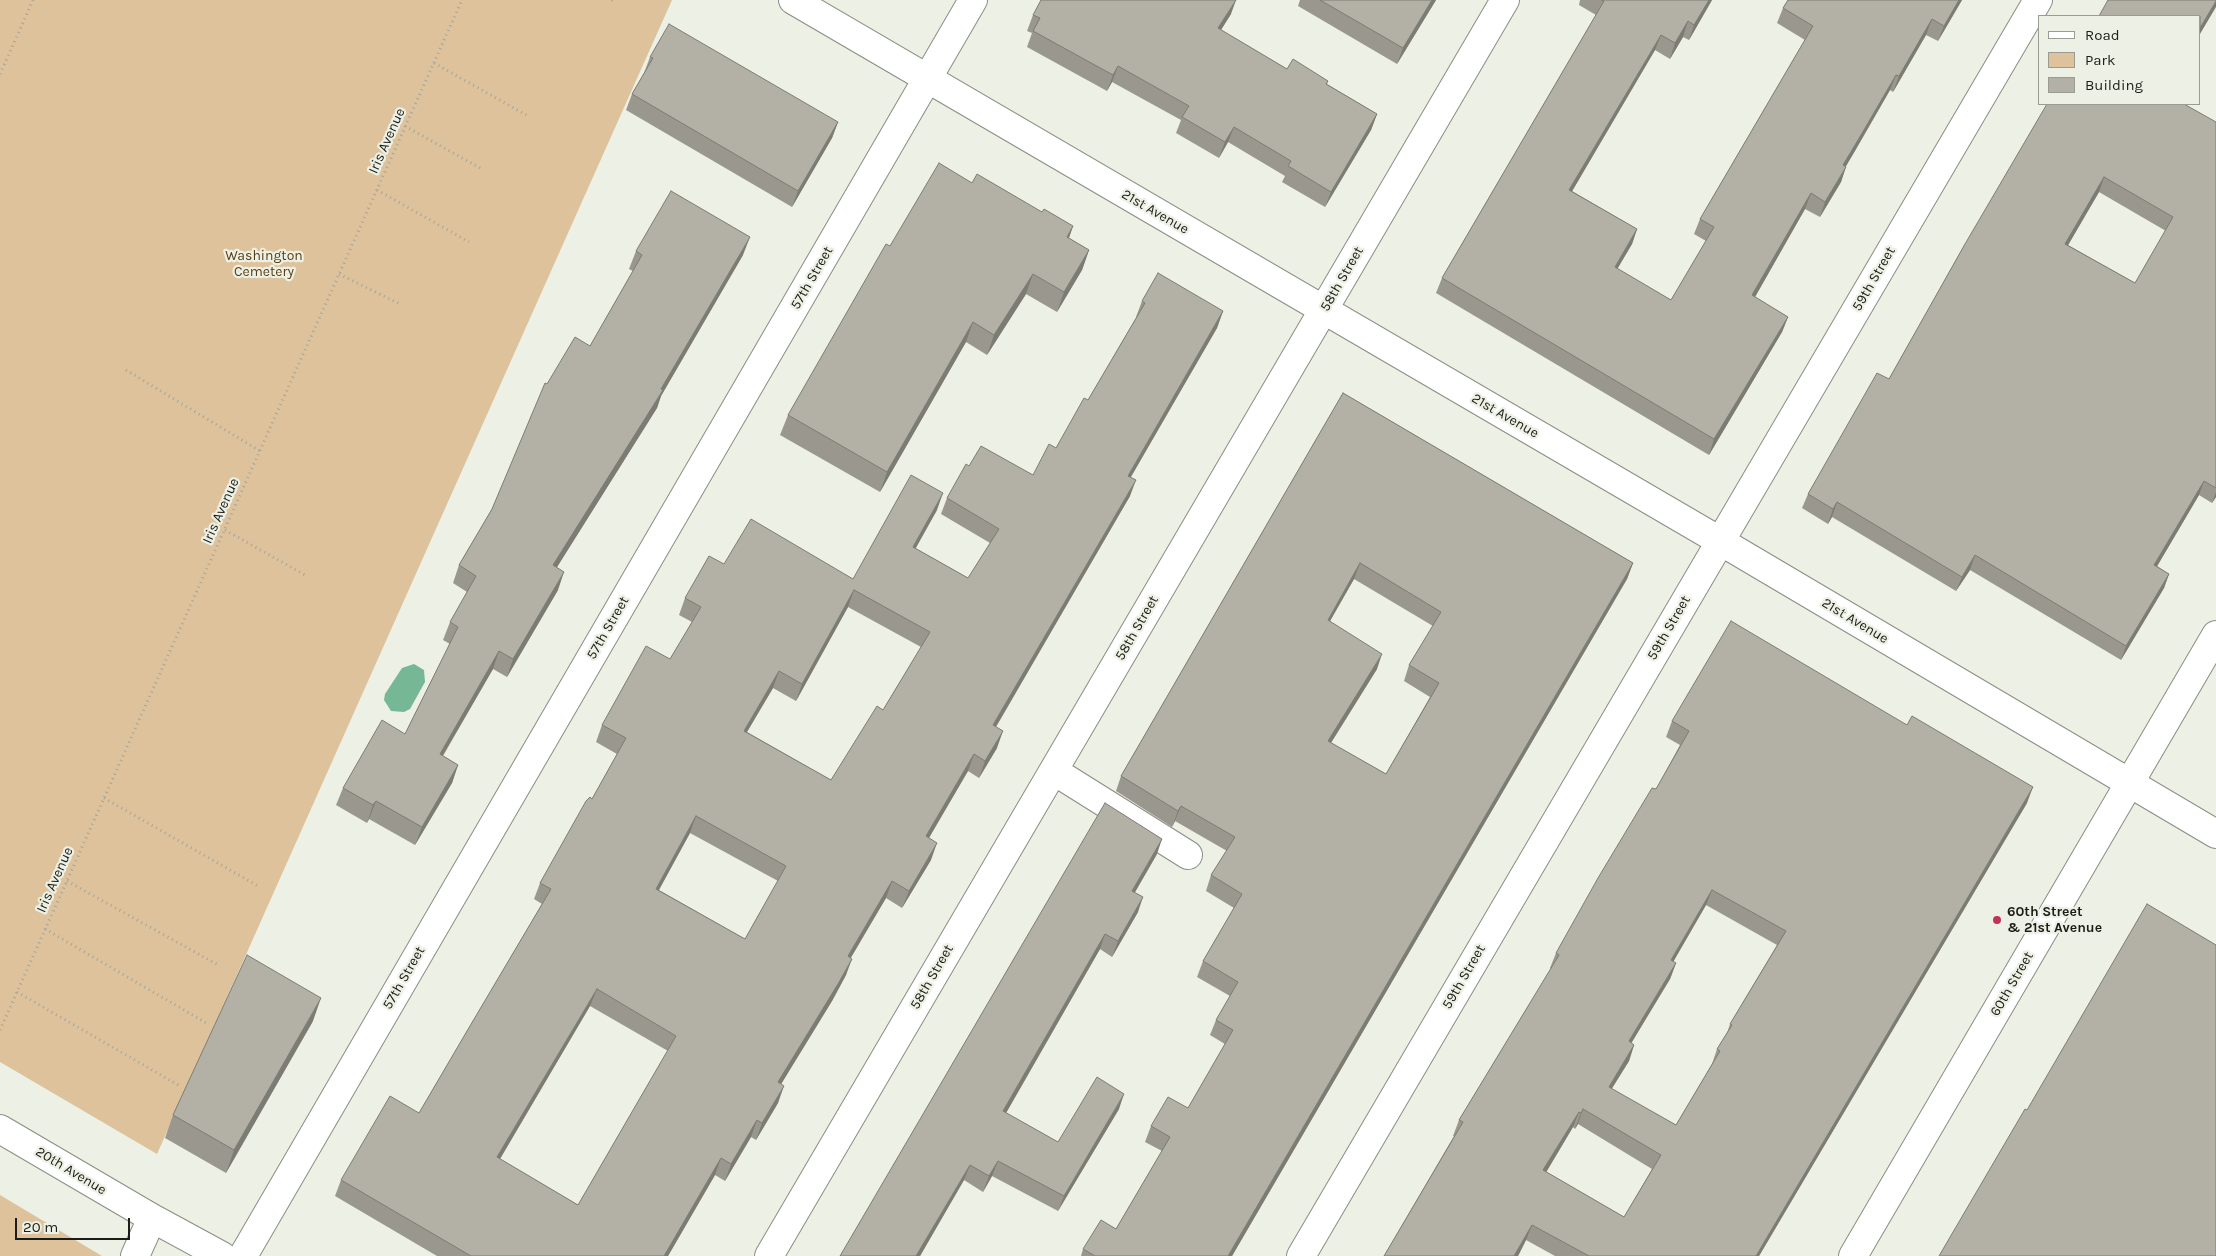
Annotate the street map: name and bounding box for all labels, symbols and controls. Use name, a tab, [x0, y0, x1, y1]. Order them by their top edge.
legend	[2038, 15, 2201, 105]
text: Road	[2085, 26, 2120, 44]
text: Park	[2085, 51, 2115, 69]
text: Building	[2085, 76, 2143, 94]
street label: Iris Avenue	[365, 106, 409, 176]
street label: 21st Avenue	[1118, 186, 1192, 238]
street label: 57th Street	[787, 244, 837, 312]
street label: 58th Street	[1317, 244, 1367, 314]
street label: 59th Street	[1849, 244, 1899, 314]
park label: Washington Cemetery	[225, 248, 303, 280]
street label: 21st Avenue	[1468, 390, 1542, 442]
street label: Iris Avenue	[199, 476, 243, 546]
street label: 58th Street	[1112, 593, 1162, 663]
street label: 59th Street	[1644, 593, 1694, 663]
street label: 57th Street	[583, 594, 633, 662]
street label: 21st Avenue	[1819, 595, 1891, 647]
street label: Iris Avenue	[33, 845, 77, 915]
place label: 60th Street & 21st Avenue	[2007, 904, 2102, 936]
marker: 60th Street & 21st Avenue	[1991, 914, 2003, 926]
street label: 58th Street	[907, 942, 957, 1012]
street label: 59th Street	[1439, 942, 1489, 1012]
street label: 57th Street	[379, 944, 429, 1012]
street label: 60th Street	[1987, 949, 2037, 1019]
street label: 20th Avenue	[33, 1143, 109, 1199]
scale bar	[18, 1208, 132, 1240]
text: 20 m	[23, 1218, 58, 1236]

